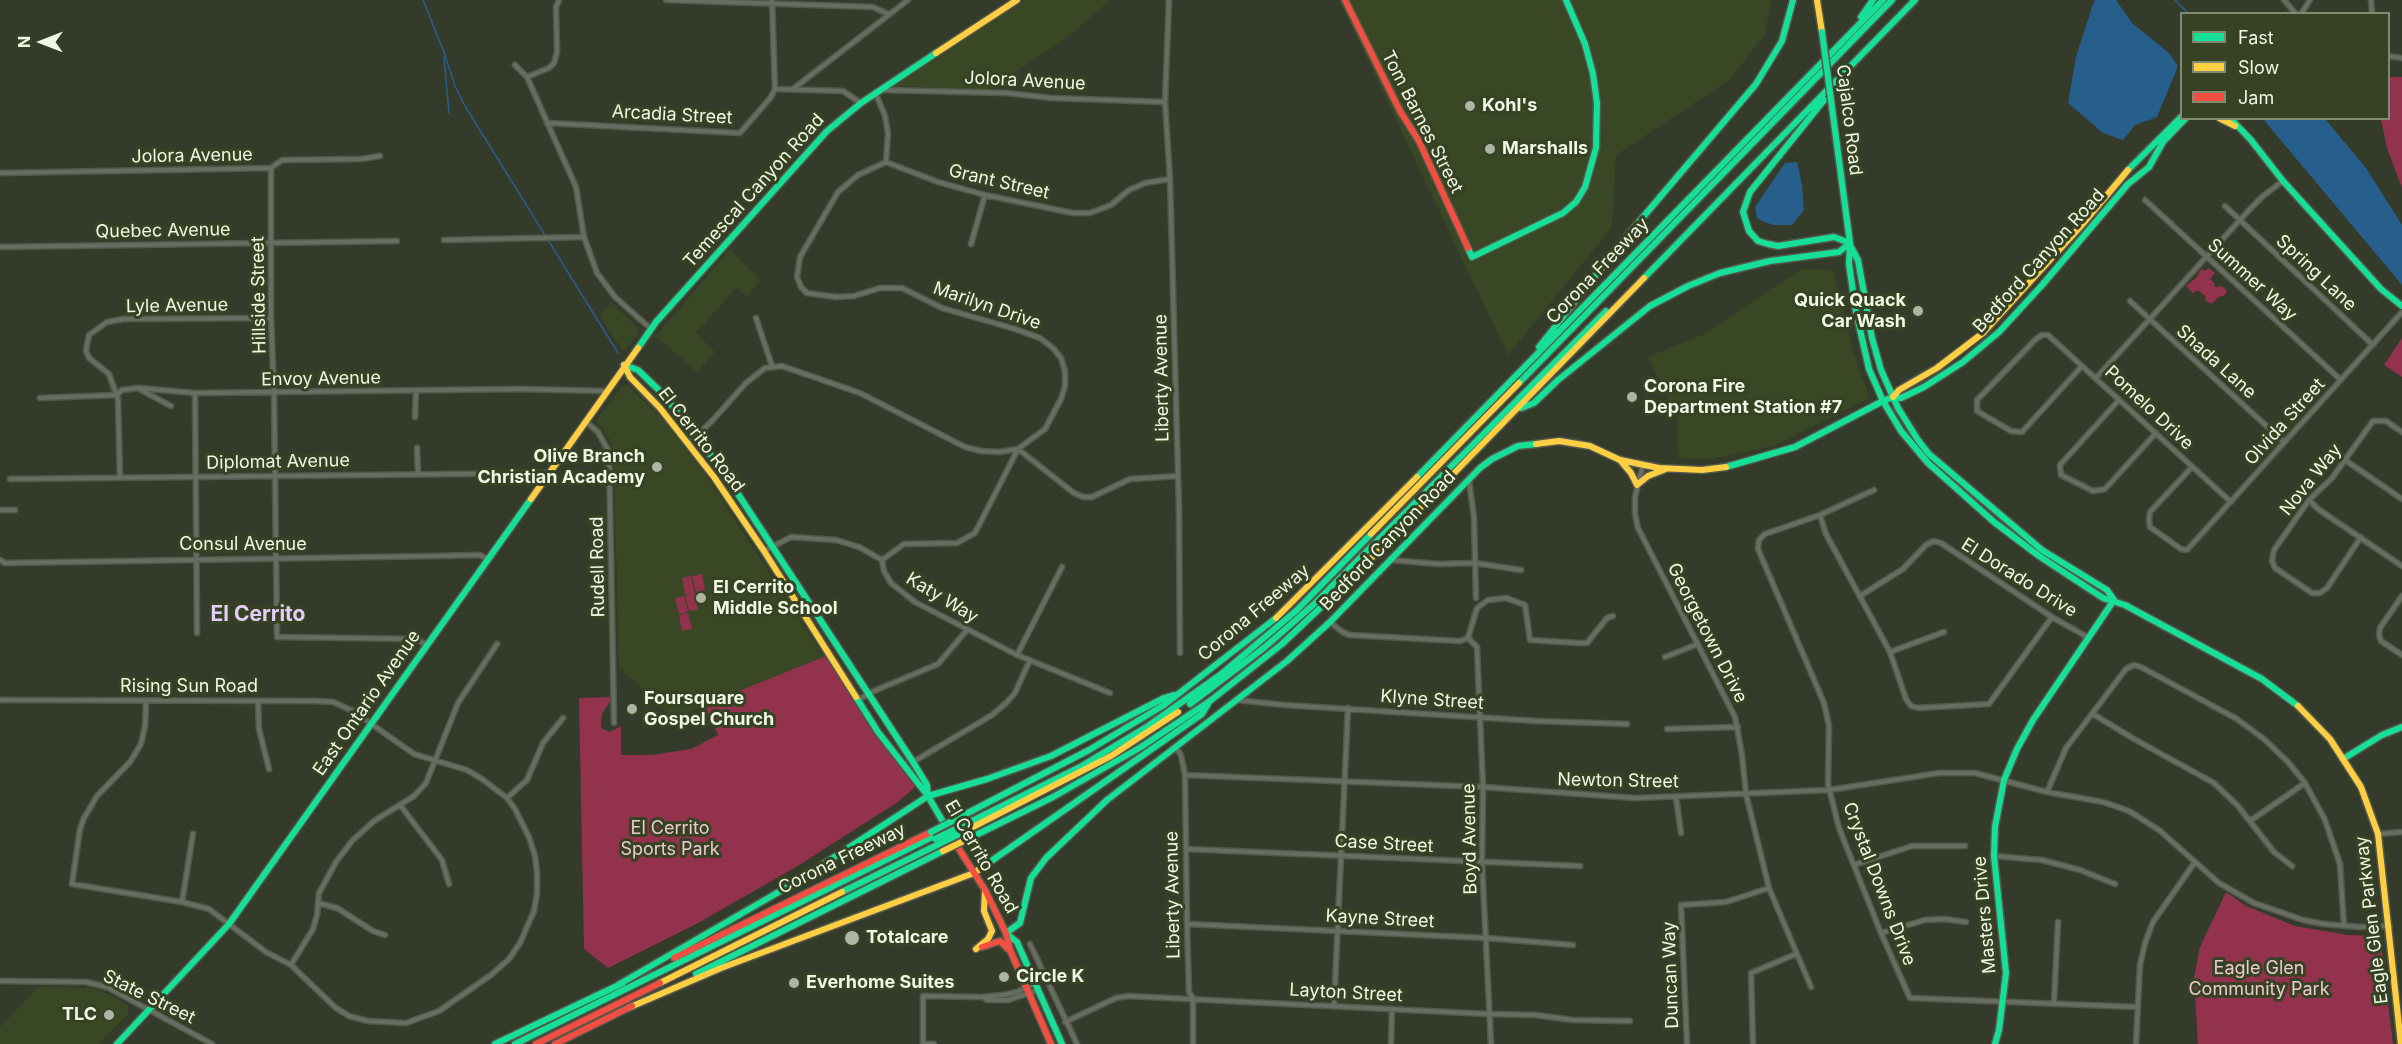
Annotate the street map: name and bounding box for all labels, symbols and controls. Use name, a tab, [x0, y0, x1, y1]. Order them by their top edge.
north arrow	[12, 12, 72, 72]
legend	[2180, 12, 2390, 120]
text: Fast	[2238, 27, 2274, 48]
text: N	[14, 36, 34, 48]
street label: Tom Barnes Street	[1377, 47, 1467, 197]
text: Slow	[2238, 57, 2279, 78]
street label: Cajalco Road	[1831, 63, 1867, 177]
street label: Jolora Avenue	[964, 67, 1086, 95]
text: Jam	[2238, 87, 2274, 108]
place label: Kohl's	[1482, 95, 1537, 117]
marker: Kohl's	[1463, 99, 1477, 113]
street label: Arcadia Street	[611, 101, 733, 129]
street label: Temescal Canyon Road	[679, 110, 829, 272]
place label: Marshalls	[1502, 138, 1588, 160]
marker: Marshalls	[1483, 142, 1497, 156]
street label: Jolora Avenue	[131, 144, 253, 168]
street label: Grant Street	[947, 160, 1051, 204]
street label: Bedford Canyon Road	[1969, 185, 2109, 337]
street label: Corona Freeway	[1542, 214, 1654, 328]
street label: Quebec Avenue	[95, 219, 231, 243]
street label: Spring Lane	[2271, 230, 2361, 316]
street label: Summer Way	[2203, 234, 2301, 326]
street label: Hillside Street	[247, 236, 271, 354]
street label: Marilyn Drive	[930, 277, 1044, 335]
place label: Quick Quack Car Wash	[1794, 290, 1906, 332]
street label: Lyle Avenue	[126, 294, 228, 318]
marker: Quick Quack Car Wash	[1911, 304, 1925, 318]
street label: Liberty Avenue	[1150, 314, 1174, 442]
street label: Shada Lane	[2172, 321, 2260, 403]
street label: Pomelo Drive	[2100, 361, 2198, 455]
street label: Envoy Avenue	[261, 367, 381, 391]
street label: Olvida Street	[2240, 374, 2330, 470]
place label: Corona Fire Department Station #7	[1644, 376, 1842, 418]
street label: El Cerrito Road	[653, 383, 749, 497]
marker: Corona Fire Department Station #7	[1625, 390, 1639, 404]
street label: Nova Way	[2276, 440, 2346, 520]
place label: Olive Branch Christian Academy	[477, 446, 645, 488]
street label: Diplomat Avenue	[206, 450, 350, 474]
marker: Olive Branch Christian Academy	[650, 460, 664, 474]
street label: Bedford Canyon Road	[1316, 467, 1460, 615]
street label: Rudell Road	[586, 516, 610, 618]
street label: Consul Avenue	[179, 534, 307, 556]
street label: El Dorado Drive	[1957, 534, 2081, 622]
street label: Georgetown Drive	[1662, 559, 1752, 707]
street label: Corona Freeway	[1194, 560, 1314, 666]
street label: Katy Way	[902, 568, 982, 628]
place label: El Cerrito Middle School	[713, 577, 838, 620]
marker: El Cerrito Middle School	[694, 591, 708, 605]
district label: El Cerrito	[211, 602, 305, 628]
street label: East Ontario Avenue	[309, 626, 425, 780]
street label: Rising Sun Road	[120, 676, 258, 698]
street label: Klyne Street	[1380, 686, 1484, 714]
place label: Foursquare Gospel Church	[644, 688, 774, 730]
marker: Foursquare Gospel Church	[625, 702, 639, 716]
street label: Newton Street	[1557, 769, 1679, 793]
street label: Boyd Avenue	[1458, 783, 1482, 895]
street label: El Cerrito Road	[940, 796, 1022, 918]
street label: Crystal Downs Drive	[1838, 799, 1920, 969]
park label: El Cerrito Sports Park	[620, 818, 720, 860]
street label: Corona Freeway	[775, 819, 909, 899]
street label: Liberty Avenue	[1161, 831, 1185, 959]
street label: Case Street	[1334, 831, 1434, 857]
street label: Eagle Glen Parkway	[2351, 835, 2393, 1005]
street label: Masters Drive	[1969, 855, 2001, 975]
street label: Kayne Street	[1325, 905, 1435, 933]
street label: Duncan Way	[1658, 921, 1684, 1029]
place label: Totalcare	[866, 927, 948, 949]
marker: Totalcare	[843, 929, 861, 947]
park label: Eagle Glen Community Park	[2188, 958, 2330, 1000]
street label: State Street	[99, 965, 199, 1029]
place label: Circle K	[1016, 966, 1084, 988]
marker: Circle K	[997, 970, 1011, 984]
place label: Everhome Suites	[806, 972, 954, 994]
marker: Everhome Suites	[787, 976, 801, 990]
street label: Layton Street	[1289, 979, 1403, 1007]
place label: TLC	[62, 1004, 97, 1026]
marker: TLC	[102, 1008, 116, 1022]

